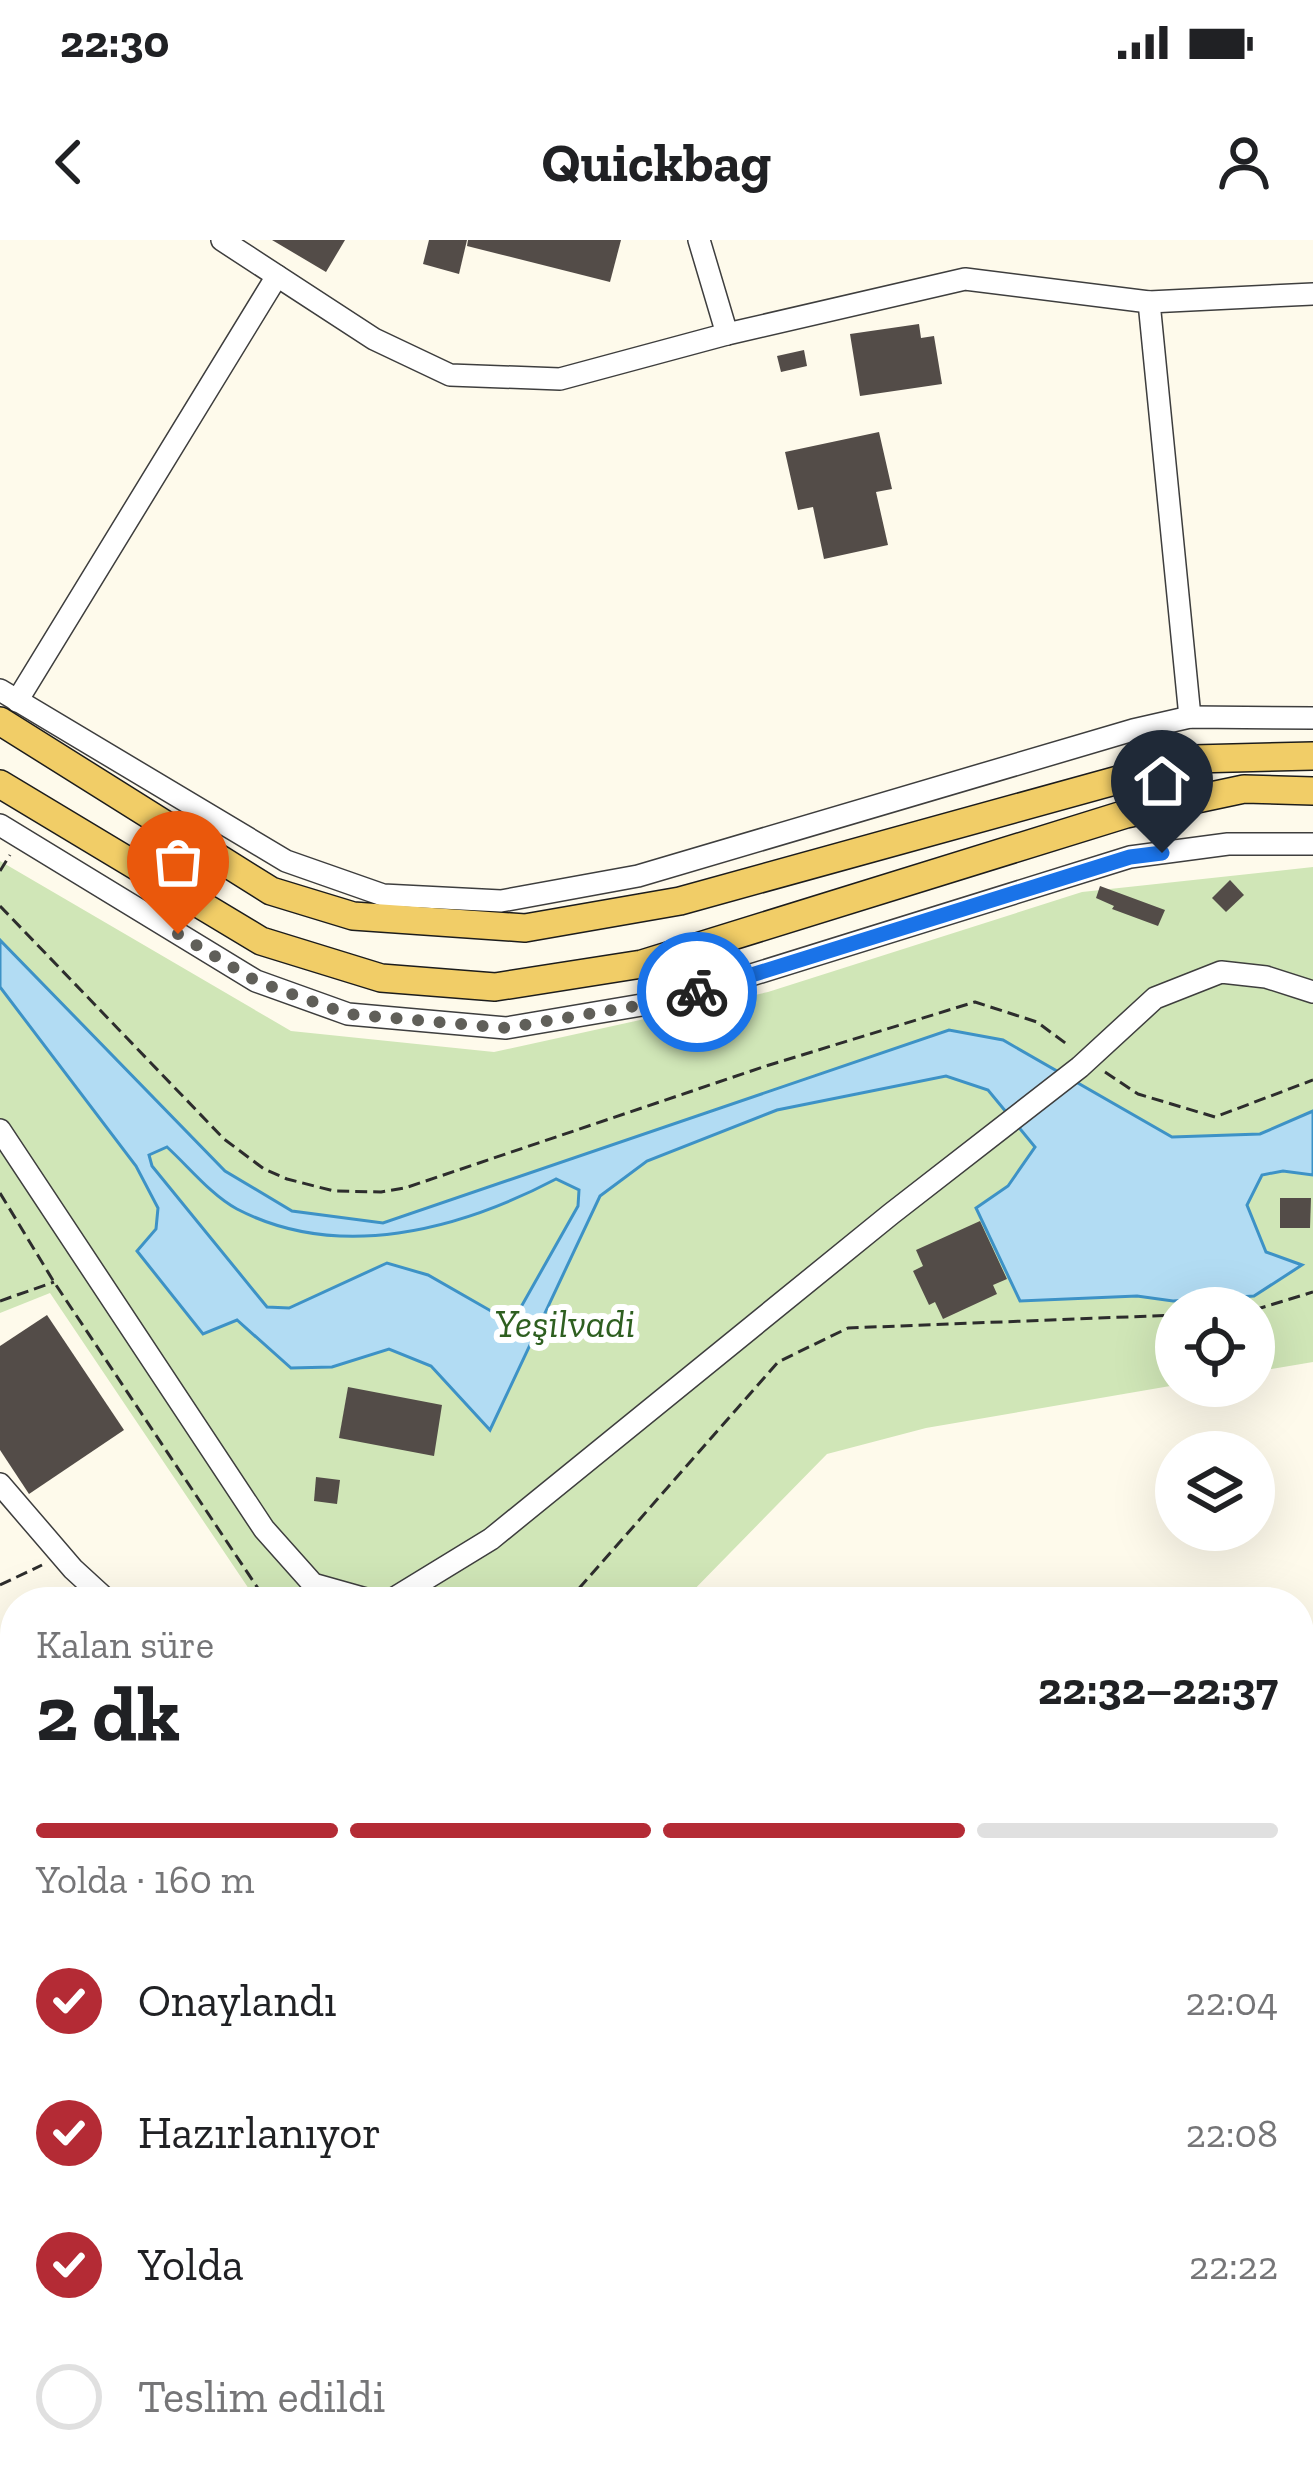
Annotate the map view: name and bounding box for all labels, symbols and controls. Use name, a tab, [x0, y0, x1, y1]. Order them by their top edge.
text: 22:30	[60, 15, 169, 69]
icon: back	[36, 129, 102, 195]
icon: person	[1211, 129, 1277, 195]
text: Quickbag	[542, 130, 771, 195]
pin	[1111, 730, 1213, 853]
icon: home	[1129, 748, 1195, 814]
pin	[127, 811, 229, 934]
icon: bag	[145, 829, 211, 895]
courier	[637, 932, 757, 1052]
icon: bike	[664, 959, 730, 1025]
map controls	[1155, 1287, 1275, 1551]
button: locate	[1155, 1287, 1275, 1407]
park label: Yeşilvadi	[495, 1300, 635, 1347]
button: layers	[1155, 1431, 1275, 1551]
text: Kalan süre	[36, 1621, 214, 1668]
text: 22:32–22:37	[1038, 1662, 1278, 1716]
text: 2 dk	[36, 1666, 180, 1760]
text: Yolda · 160 m	[36, 1856, 254, 1903]
icon: check	[36, 1968, 102, 2034]
text: Onaylandı	[138, 1974, 337, 2028]
text: 22:04	[1186, 1978, 1278, 2025]
icon: check	[36, 2100, 102, 2166]
text: Hazırlanıyor	[138, 2106, 381, 2160]
text: 22:08	[1186, 2110, 1278, 2157]
icon: check	[36, 2232, 102, 2298]
text: Yolda	[138, 2238, 244, 2292]
text: 22:22	[1189, 2242, 1278, 2289]
text: Teslim edildi	[138, 2370, 385, 2424]

